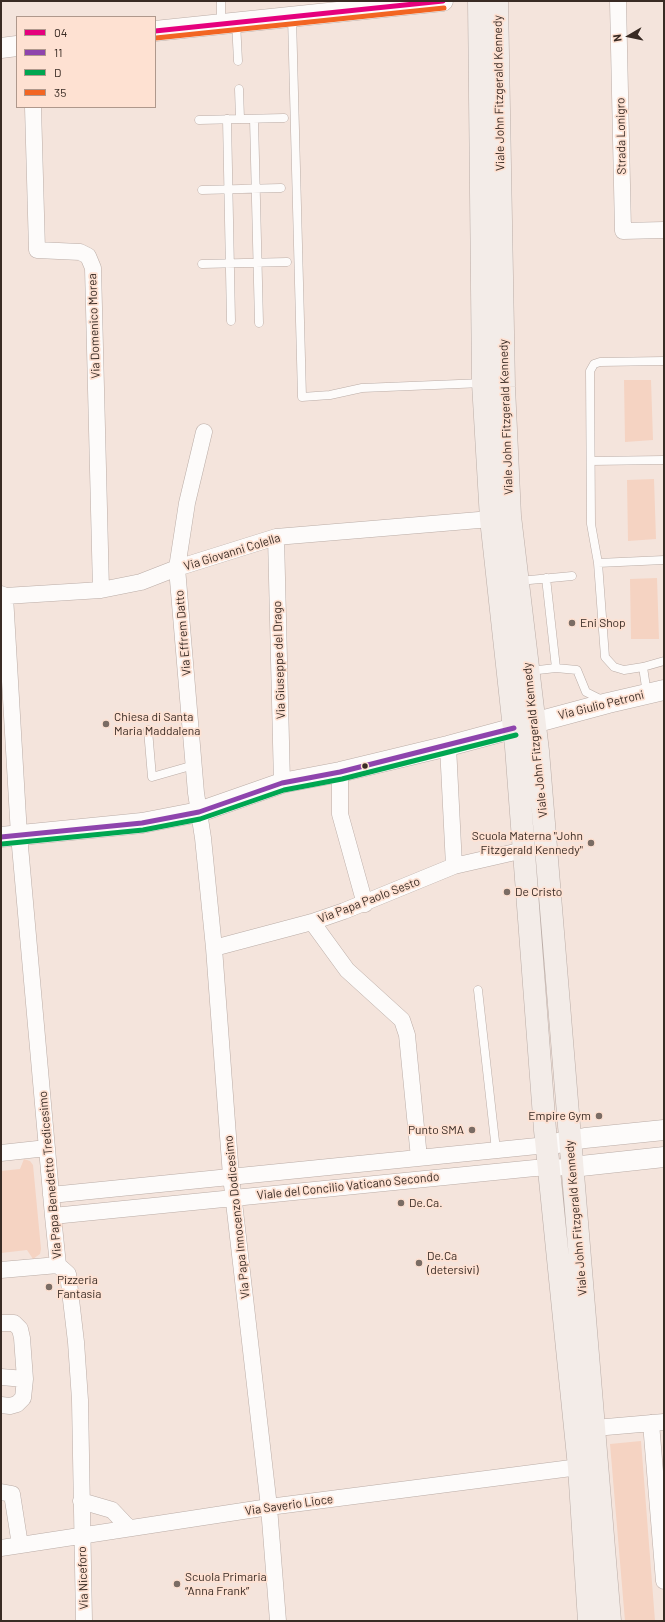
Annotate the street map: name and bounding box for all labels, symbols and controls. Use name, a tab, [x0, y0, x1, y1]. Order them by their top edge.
street label: Viale John Fitzgerald Kennedy	[490, 15, 508, 171]
legend	[16, 16, 156, 108]
north arrow	[609, 16, 649, 56]
text: 04	[54, 25, 67, 39]
text: N	[610, 33, 624, 43]
text: 11	[54, 45, 62, 59]
text: D	[54, 65, 61, 79]
text: 35	[54, 85, 66, 99]
street label: Strada Lonigro	[613, 97, 629, 175]
street label: Via Domenico Morea	[85, 273, 103, 379]
street label: Viale John Fitzgerald Kennedy	[496, 339, 516, 495]
street label: Via Giovanni Colella	[182, 530, 282, 574]
street label: Via Effrem Datto	[172, 590, 194, 676]
street label: Via Giuseppe del Drago	[270, 600, 288, 720]
place label: Eni Shop	[580, 616, 626, 630]
marker: Eni Shop	[567, 618, 577, 628]
street label: Viale John Fitzgerald Kennedy	[520, 662, 550, 818]
street label: Via Giulio Petroni	[556, 687, 646, 723]
place label: Chiesa di Santa Maria Maddalena	[114, 710, 200, 738]
marker: Chiesa di Santa Maria Maddalena	[101, 719, 111, 729]
unlabelled marker	[360, 761, 370, 771]
place label: Scuola Materna "John Fitzgerald Kennedy"	[472, 829, 583, 857]
marker: Scuola Materna "John Fitzgerald Kennedy"	[586, 838, 596, 848]
street label: Via Papa Paolo Sesto	[316, 874, 422, 926]
place label: De Cristo	[515, 885, 562, 899]
marker: De Cristo	[502, 887, 512, 897]
street label: Via Papa Benedetto Tredicesimo	[35, 1091, 65, 1259]
place label: Empire Gym	[528, 1109, 591, 1123]
marker: Empire Gym	[594, 1111, 604, 1121]
place label: Punto SMA	[408, 1123, 464, 1137]
marker: Punto SMA	[467, 1125, 477, 1135]
street label: Via Papa Innocenzo Dodicesimo	[221, 1135, 253, 1299]
street label: Viale John Fitzgerald Kennedy	[562, 1140, 590, 1296]
street label: Viale del Concilio Vaticano Secondo	[256, 1169, 440, 1203]
place label: De.Ca.	[409, 1196, 443, 1210]
marker: De.Ca.	[396, 1198, 406, 1208]
place label: De.Ca (detersivi)	[427, 1249, 479, 1277]
marker: De.Ca (detersivi)	[414, 1258, 424, 1268]
place label: Pizzeria Fantasia	[57, 1273, 101, 1301]
marker: Pizzeria Fantasia	[44, 1282, 54, 1292]
street label: Via Saverio Lioce	[244, 1492, 334, 1518]
street label: Via Niceforo	[75, 1546, 91, 1610]
place label: Scuola Primaria “Anna Frank”	[185, 1570, 267, 1598]
marker: Scuola Primaria “Anna Frank”	[172, 1579, 182, 1589]

